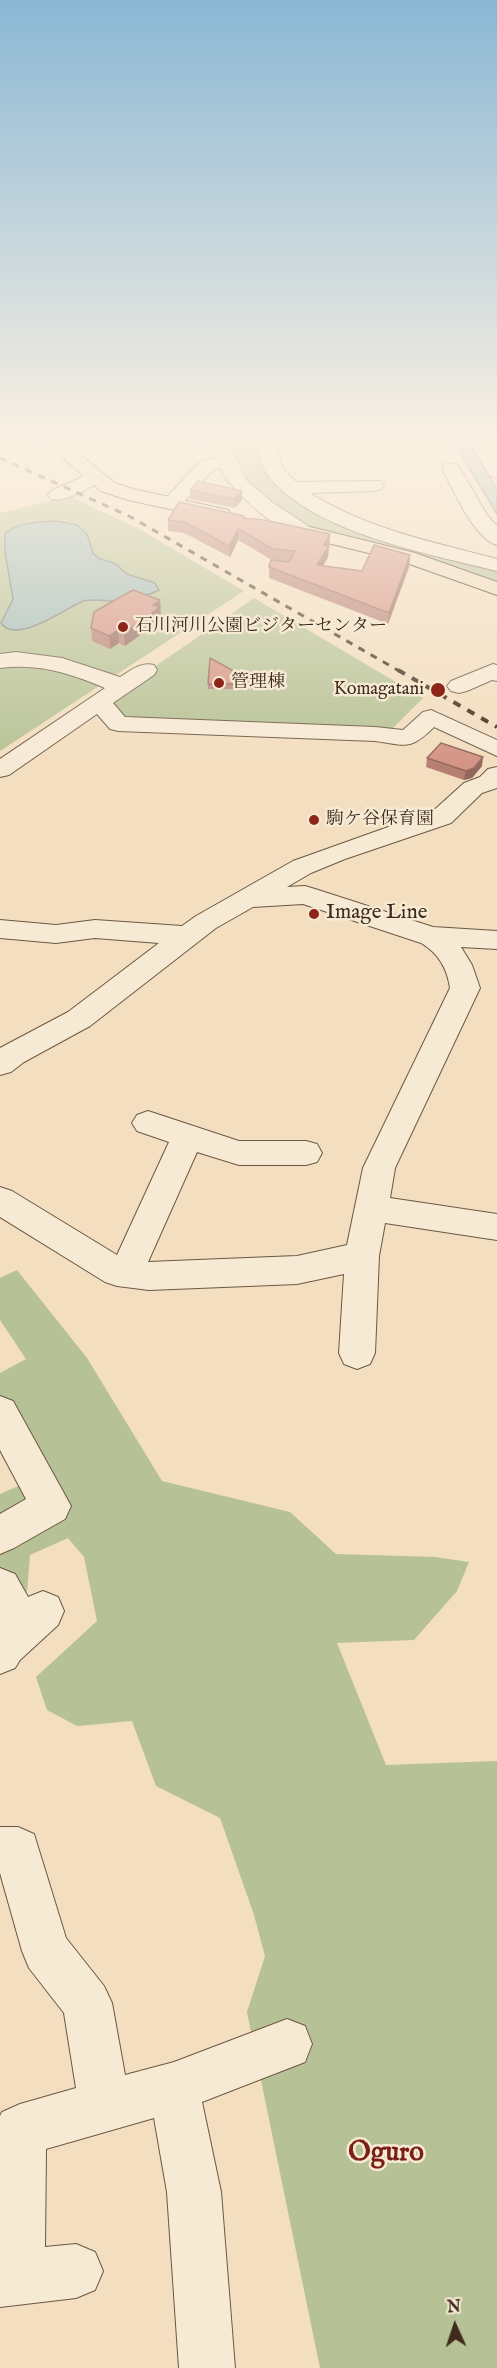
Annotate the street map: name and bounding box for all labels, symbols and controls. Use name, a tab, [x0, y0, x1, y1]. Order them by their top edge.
place label: 石川河川公園ビジターセンター	[135, 616, 387, 638]
marker: 石川河川公園ビジターセンター	[116, 620, 130, 634]
place label: 管理棟	[231, 672, 285, 694]
marker: 管理棟	[212, 676, 226, 690]
place label: Komagatani	[334, 679, 424, 701]
marker: Komagatani	[429, 681, 447, 699]
place label: 駒ケ谷保育園	[326, 809, 434, 831]
marker: 駒ケ谷保育園	[307, 813, 321, 827]
place label: Image Line	[326, 901, 427, 927]
marker: Image Line	[307, 907, 321, 921]
district label: Oguro	[348, 2138, 424, 2170]
north arrow	[425, 2296, 485, 2356]
text: N	[447, 2298, 461, 2318]

